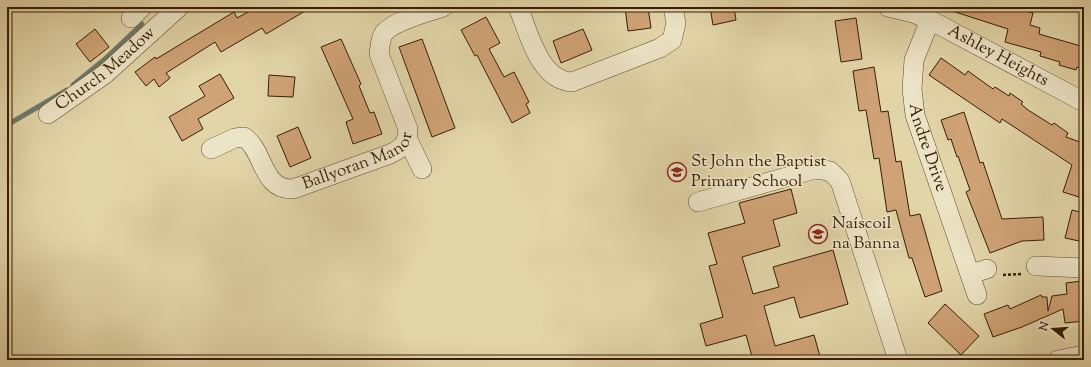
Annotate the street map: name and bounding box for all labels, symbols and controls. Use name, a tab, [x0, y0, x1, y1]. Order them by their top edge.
street label: Ashley Heights	[943, 19, 1053, 93]
street label: Church Meadow	[51, 21, 161, 117]
street label: Andre Drive	[902, 102, 953, 195]
street label: Ballyoran Manor	[299, 130, 420, 197]
place label: St John the Baptist Primary School	[691, 150, 827, 194]
school or university icon: St John the Baptist Primary School	[666, 161, 688, 183]
place label: Naíscoil na Banna	[832, 212, 900, 256]
school or university icon: Naíscoil na Banna	[807, 223, 829, 245]
north arrow	[1033, 309, 1073, 349]
text: N	[1035, 320, 1053, 334]

